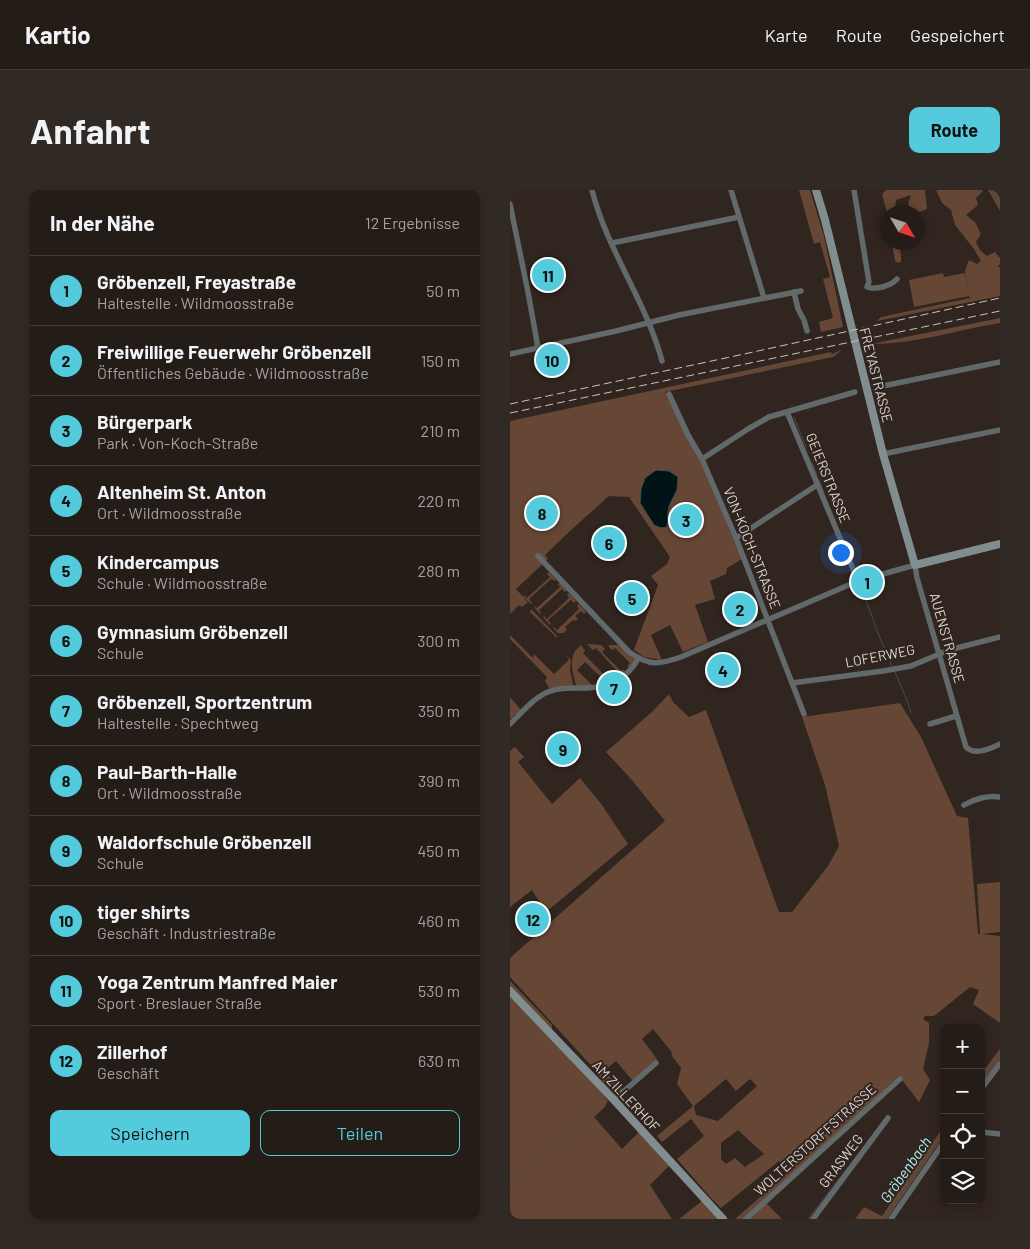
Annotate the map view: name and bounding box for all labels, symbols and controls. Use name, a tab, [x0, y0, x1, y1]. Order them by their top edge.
text: Kartio	[25, 20, 91, 49]
text: Karte	[765, 24, 808, 46]
text: Route	[836, 24, 882, 46]
text: Gespeichert	[910, 24, 1005, 46]
button: Route	[909, 107, 1000, 153]
text: Anfahrt	[30, 109, 150, 151]
north arrow	[880, 205, 925, 250]
text: In der Nähe	[50, 210, 155, 235]
text: 12 Ergebnisse	[365, 213, 460, 232]
pin: 11	[532, 256, 564, 294]
text: Gröbenzell, Freyastraße	[97, 270, 296, 293]
text: 1	[63, 281, 69, 300]
text: 50 m	[426, 281, 460, 300]
text: Haltestelle · Wildmoosstraße	[97, 293, 294, 312]
street label: FREYASTRASSE	[856, 325, 897, 424]
text: Freiwillige Feuerwehr Gröbenzell	[97, 340, 371, 363]
pin: 10	[536, 341, 568, 379]
text: 2	[62, 351, 70, 370]
text: 150 m	[421, 351, 460, 370]
text: Öffentliches Gebäude · Wildmoosstraße	[97, 363, 369, 382]
text: Bürgerpark	[97, 410, 192, 433]
text: 3	[62, 421, 70, 440]
text: 210 m	[421, 421, 460, 440]
street label: GEIERSTRASSE	[803, 430, 854, 525]
text: Park · Von-Koch-Straße	[97, 433, 258, 452]
text: Altenheim St. Anton	[97, 480, 266, 503]
street label: VON-KOCH-STRASSE	[720, 485, 785, 611]
text: 4	[61, 491, 71, 510]
text: 220 m	[417, 491, 460, 510]
pin: 8	[526, 494, 558, 532]
pin: 3	[670, 501, 702, 539]
text: Ort · Wildmoosstraße	[97, 503, 242, 522]
pin: 6	[593, 524, 625, 562]
your location	[828, 540, 854, 566]
text: Kindercampus	[97, 550, 219, 573]
text: 5	[62, 561, 70, 580]
text: 280 m	[418, 561, 460, 580]
pin: 1	[851, 563, 883, 601]
text: Schule · Wildmoosstraße	[97, 573, 267, 592]
pin: 5	[616, 579, 648, 617]
pin: 2	[724, 590, 756, 628]
street label: AUENSTRASSE	[926, 591, 968, 685]
text: Gymnasium Gröbenzell	[97, 620, 288, 643]
text: 6	[62, 631, 70, 650]
text: 300 m	[417, 631, 460, 650]
street label: LOFERWEG	[844, 640, 916, 671]
text: Schule	[97, 643, 144, 662]
pin: 4	[707, 651, 739, 689]
pin: 7	[598, 669, 630, 707]
text: Gröbenzell, Sportzentrum	[97, 690, 312, 713]
text: 7	[62, 701, 70, 720]
text: 350 m	[418, 701, 460, 720]
text: Haltestelle · Spechtweg	[97, 713, 258, 732]
pin: 9	[547, 730, 579, 768]
text: Paul-Barth-Halle	[97, 760, 237, 783]
text: 8	[62, 771, 70, 790]
text: 390 m	[418, 771, 460, 790]
text: Ort · Wildmoosstraße	[97, 783, 242, 802]
text: Waldorfschule Gröbenzell	[97, 830, 311, 853]
text: 9	[62, 841, 70, 860]
text: 450 m	[417, 841, 460, 860]
text: Schule	[97, 853, 144, 872]
text: tiger shirts	[97, 900, 190, 923]
pin: 12	[517, 900, 549, 938]
text: 10	[59, 911, 73, 930]
text: 460 m	[417, 911, 460, 930]
text: Geschäft · Industriestraße	[97, 923, 276, 942]
text: Yoga Zentrum Manfred Maier	[97, 970, 338, 993]
text: 11	[60, 981, 72, 1000]
text: 530 m	[418, 981, 460, 1000]
text: Sport · Breslauer Straße	[97, 993, 262, 1012]
map controls	[940, 1024, 985, 1204]
button: +	[940, 1024, 985, 1069]
text: Zillerhof	[97, 1040, 167, 1063]
text: 12	[59, 1051, 73, 1070]
text: 630 m	[418, 1051, 460, 1070]
street label: AM ZILLERHOF	[589, 1056, 664, 1135]
text: Geschäft	[97, 1063, 160, 1082]
button: −	[940, 1069, 985, 1114]
street label: WOLTERSTORFFSTRASSE	[750, 1080, 879, 1199]
button: Speichern	[50, 1110, 250, 1156]
button: Teilen	[260, 1110, 460, 1156]
button: locate	[940, 1114, 985, 1159]
street label: GRASWEG	[815, 1130, 866, 1191]
water label: Gröbenbach	[876, 1133, 935, 1206]
button: layers	[940, 1159, 985, 1204]

